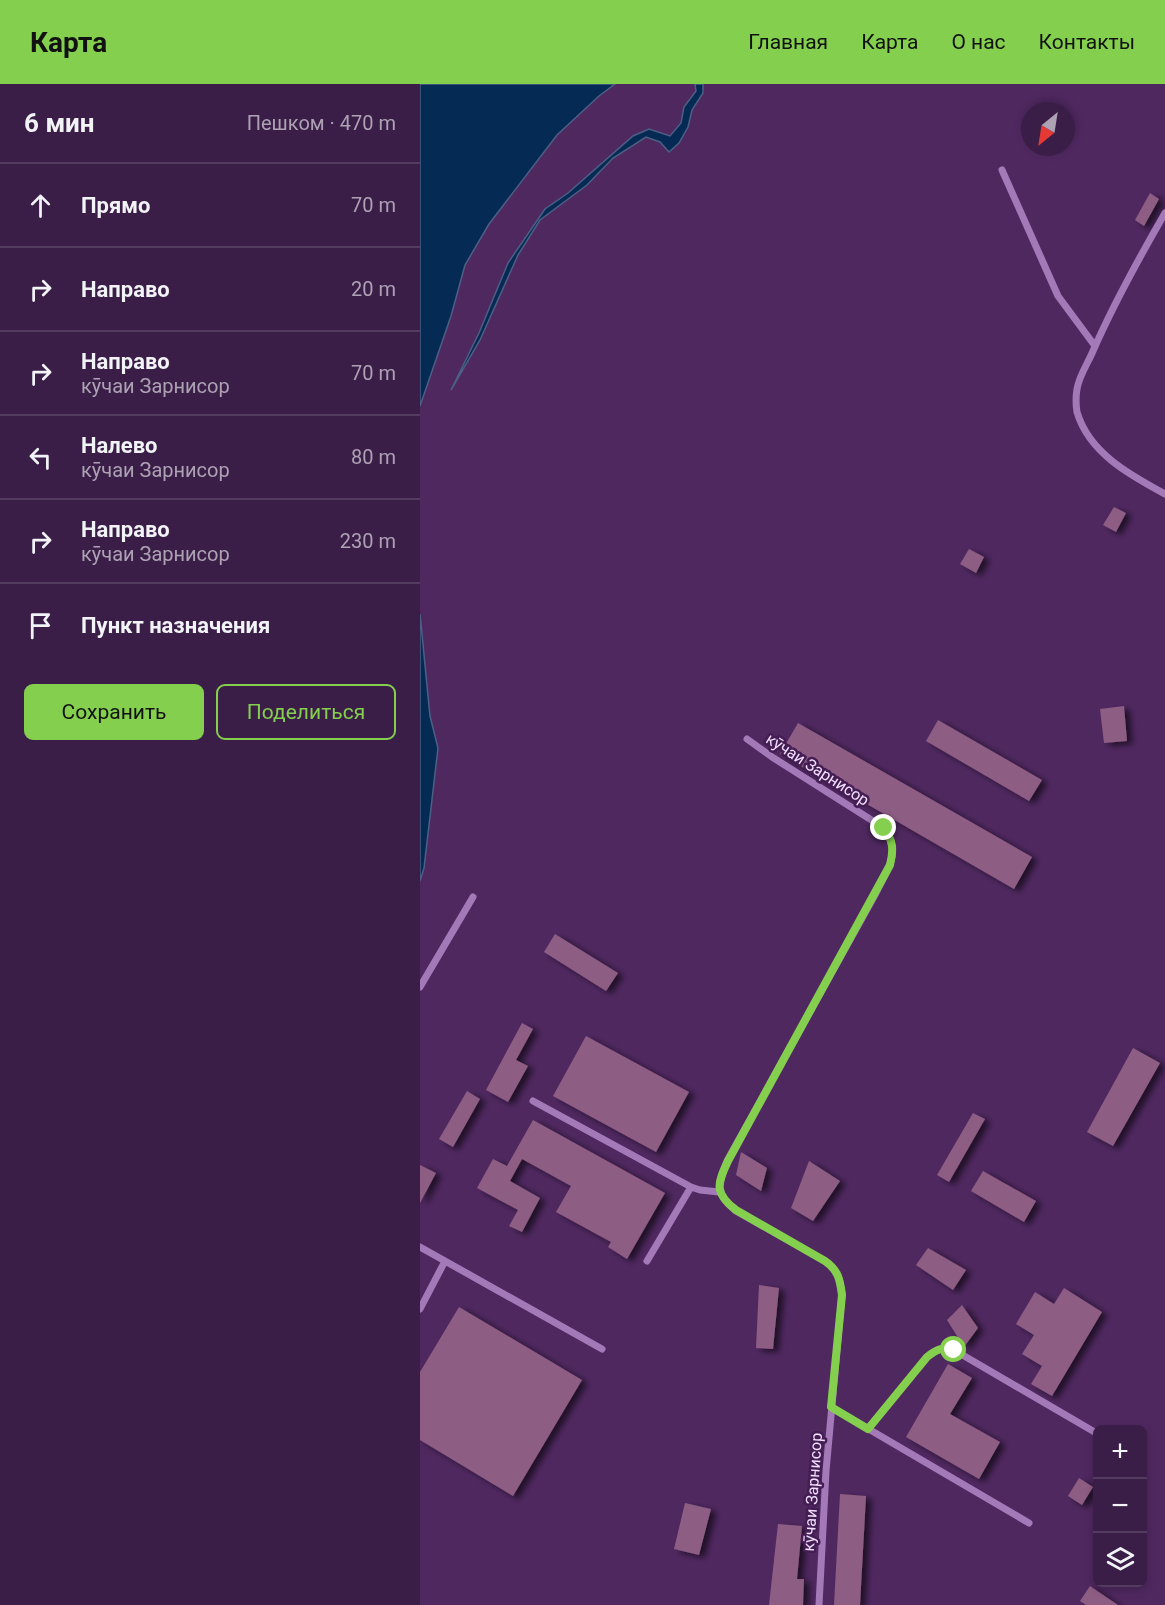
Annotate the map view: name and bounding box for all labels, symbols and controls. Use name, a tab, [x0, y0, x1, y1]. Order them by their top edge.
text: Карта	[30, 26, 107, 59]
text: Главная	[748, 30, 828, 54]
text: Карта	[861, 30, 918, 54]
text: О нас	[951, 30, 1006, 54]
text: Контакты	[1039, 30, 1135, 54]
north arrow	[1021, 102, 1075, 156]
text: 6 мин	[24, 108, 95, 138]
text: Пешком · 470 m	[247, 111, 396, 135]
icon: ahead	[24, 189, 57, 222]
text: Прямо	[81, 193, 150, 218]
text: 70 m	[351, 193, 396, 217]
icon: right	[24, 273, 57, 306]
text: Направо	[81, 277, 170, 302]
text: 20 m	[351, 277, 396, 301]
text: Направо	[81, 349, 170, 374]
icon: right	[24, 357, 57, 390]
text: 70 m	[351, 361, 396, 385]
text: кӯчаи Зарнисор	[81, 374, 230, 398]
text: Налево	[81, 433, 158, 458]
icon: left	[24, 441, 57, 474]
text: 80 m	[351, 445, 396, 469]
text: кӯчаи Зарнисор	[81, 458, 230, 482]
text: Направо	[81, 517, 170, 542]
icon: right	[24, 525, 57, 558]
text: 230 m	[340, 529, 396, 553]
text: кӯчаи Зарнисор	[81, 542, 230, 566]
icon: arrive	[24, 609, 57, 642]
text: Пункт назначения	[81, 613, 270, 638]
button: Сохранить	[24, 684, 204, 740]
button: Поделиться	[216, 684, 396, 740]
street label: кӯчаи Зарнисор	[763, 729, 873, 810]
route end	[870, 814, 896, 840]
route start	[940, 1336, 966, 1362]
map controls	[1093, 1425, 1147, 1587]
button: +	[1093, 1425, 1147, 1479]
street label: кӯчаи Зарнисор	[799, 1432, 826, 1552]
button: −	[1093, 1479, 1147, 1533]
button: layers	[1093, 1533, 1147, 1587]

